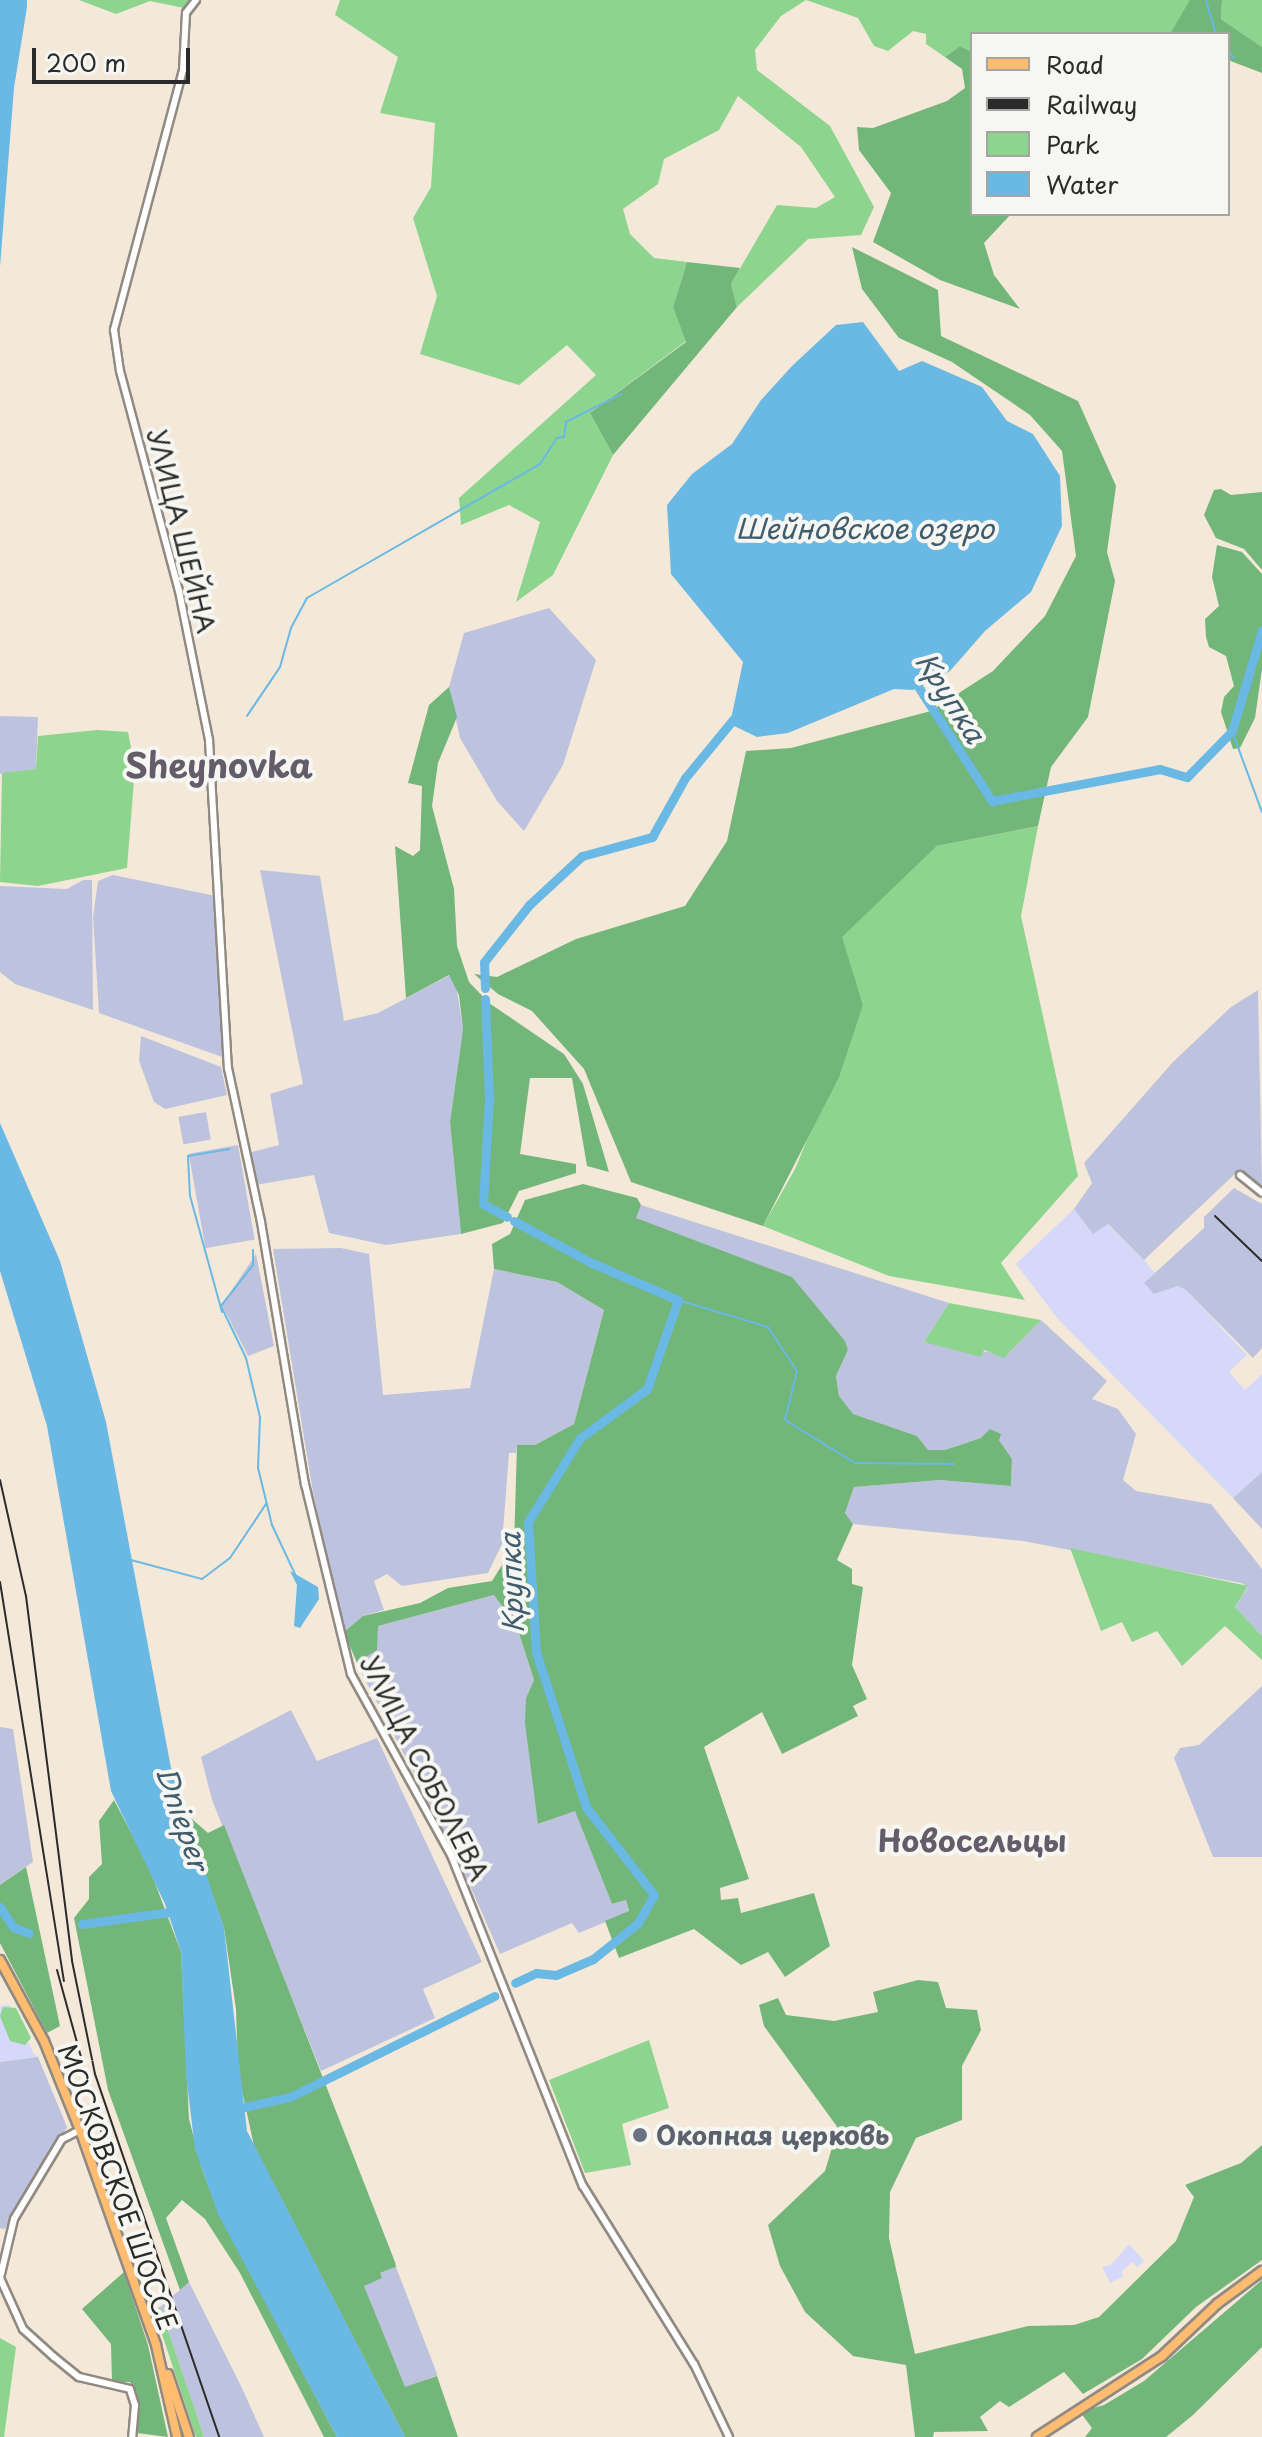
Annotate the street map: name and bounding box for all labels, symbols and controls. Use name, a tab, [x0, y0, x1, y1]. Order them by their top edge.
scale bar	[36, 32, 194, 82]
legend	[970, 32, 1230, 216]
text: 200 m	[46, 44, 126, 80]
text: Road	[1046, 46, 1104, 82]
text: Railway	[1046, 86, 1137, 122]
text: Park	[1046, 126, 1100, 162]
text: Water	[1046, 166, 1118, 202]
street label: УЛИЦА ШЕЙНА	[141, 425, 223, 637]
water label: Шейновское озеро	[736, 511, 994, 545]
water label: Крупка	[909, 645, 993, 749]
district label: Sheynovka	[125, 745, 313, 785]
water label: Крупка	[492, 1532, 530, 1634]
street label: УЛИЦА СОБОЛЕВА	[354, 1649, 496, 1887]
water label: Dnieper	[150, 1762, 216, 1874]
district label: Новосельцы	[878, 1822, 1066, 1858]
street label: МОСКОВСКОЕ ШОССЕ	[51, 2038, 185, 2336]
place label: Окопная церковь	[656, 2119, 889, 2151]
marker: Окопная церковь	[631, 2126, 649, 2144]

